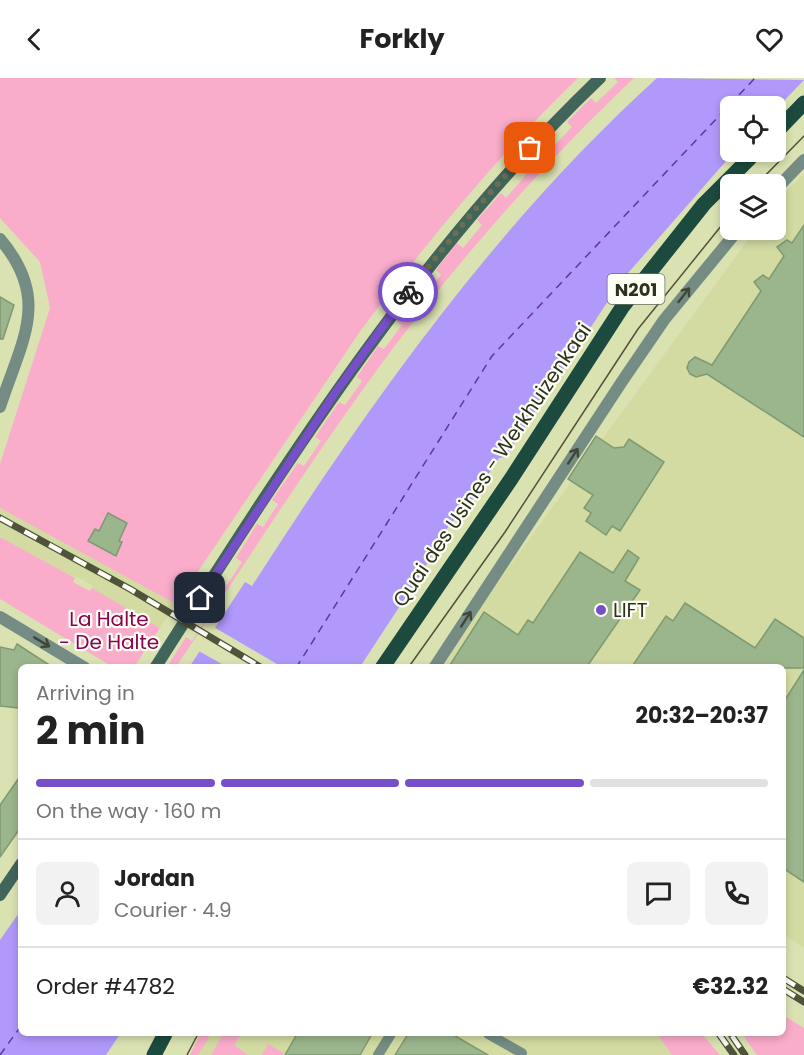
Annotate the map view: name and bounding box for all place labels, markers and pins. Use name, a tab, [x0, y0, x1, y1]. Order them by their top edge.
pin	[504, 122, 555, 173]
pin	[174, 572, 225, 623]
place label: LIFT	[613, 596, 648, 624]
marker: LIFT	[594, 603, 608, 617]

